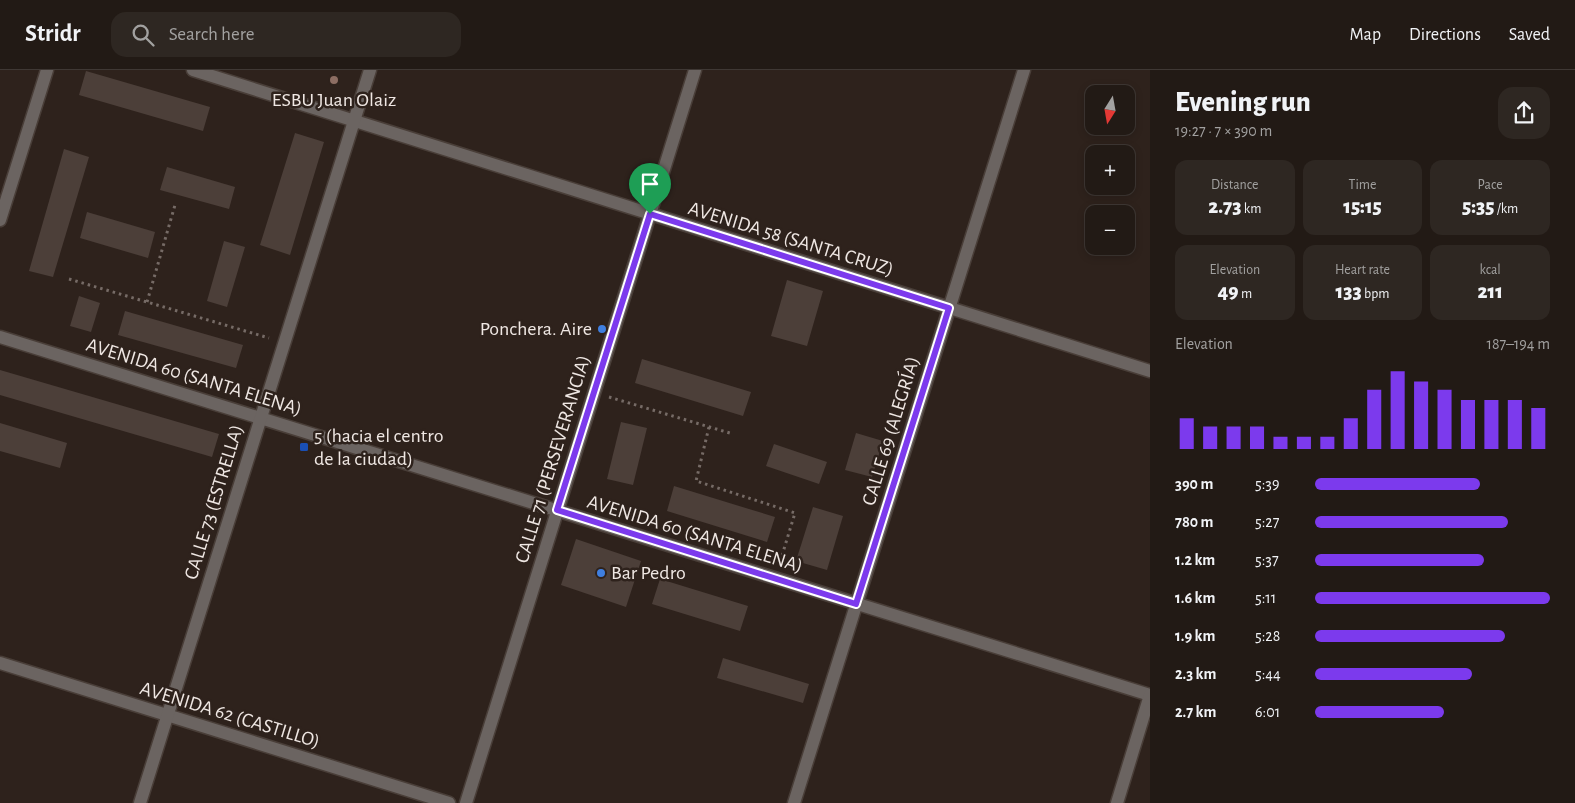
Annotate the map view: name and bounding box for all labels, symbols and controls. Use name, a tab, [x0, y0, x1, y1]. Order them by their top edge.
search box	[111, 12, 461, 57]
icon: search	[129, 21, 157, 49]
text: Stridr	[25, 22, 81, 46]
text: Search here	[169, 25, 255, 44]
text: Map	[1350, 26, 1381, 44]
text: Directions	[1409, 26, 1481, 44]
text: Saved	[1509, 26, 1550, 44]
marker: ESBU Juan Olaiz	[328, 74, 340, 86]
north arrow	[1085, 85, 1135, 135]
map controls	[1085, 85, 1135, 255]
button: share	[1498, 87, 1550, 139]
text: Evening run	[1175, 89, 1311, 117]
place label: ESBU Juan Olaiz	[272, 90, 396, 110]
text: 19:27 · 7 × 390 m	[1175, 123, 1272, 139]
button: +	[1085, 145, 1135, 195]
pin	[629, 163, 671, 214]
icon: arrive	[636, 170, 664, 198]
text: Distance	[1211, 178, 1259, 192]
text: Time	[1349, 178, 1376, 192]
text: Pace	[1478, 178, 1503, 192]
text: 2.73	[1208, 196, 1242, 217]
text: 15:15	[1343, 196, 1382, 217]
text: 5:35	[1462, 196, 1494, 217]
street label: AVENIDA 58 (SANTA CRUZ)	[686, 198, 896, 280]
text: km	[1242, 202, 1261, 216]
text: /km	[1494, 202, 1518, 216]
button: −	[1085, 205, 1135, 255]
text: Elevation	[1210, 263, 1260, 277]
text: Heart rate	[1335, 263, 1390, 277]
text: kcal	[1479, 263, 1501, 277]
text: 49	[1218, 281, 1239, 302]
text: 133	[1336, 281, 1362, 302]
text: 211	[1477, 281, 1503, 302]
text: m	[1239, 287, 1252, 301]
text: bpm	[1362, 287, 1389, 301]
place label: Ponchera. Aire	[480, 319, 592, 339]
marker: Ponchera. Aire	[596, 323, 608, 335]
street label: AVENIDA 60 (SANTA ELENA)	[84, 335, 304, 419]
text: Elevation	[1175, 336, 1233, 352]
text: 187–194 m	[1486, 336, 1550, 352]
street label: CALLE 71 (PERSEVERANCIA)	[512, 353, 594, 565]
street label: CALLE 69 (ALEGRÍA)	[858, 354, 923, 508]
street label: CALLE 73 (ESTRELLA)	[181, 422, 247, 582]
place label: 5 (hacia el centro de la ciudad)	[314, 426, 443, 469]
marker: 5 (hacia el centro de la ciudad)	[298, 441, 310, 453]
text: 390 m	[1175, 476, 1213, 492]
text: 5:39	[1255, 476, 1279, 492]
street label: AVENIDA 60 (SANTA ELENA)	[585, 492, 805, 576]
text: 780 m	[1175, 514, 1213, 530]
text: 5:27	[1255, 514, 1279, 530]
text: 1.2 km	[1175, 552, 1215, 568]
text: 5:37	[1255, 552, 1279, 568]
place label: Bar Pedro	[611, 563, 686, 583]
marker: Bar Pedro	[595, 567, 607, 579]
text: 1.6 km	[1175, 590, 1215, 606]
text: 5:11	[1255, 590, 1276, 606]
text: 1.9 km	[1175, 628, 1215, 644]
text: 5:28	[1255, 628, 1280, 644]
text: 2.3 km	[1175, 666, 1216, 682]
text: 5:44	[1255, 666, 1281, 682]
street label: AVENIDA 62 (CASTILLO)	[138, 678, 322, 752]
text: 2.7 km	[1175, 704, 1216, 720]
text: 6:01	[1255, 704, 1280, 720]

